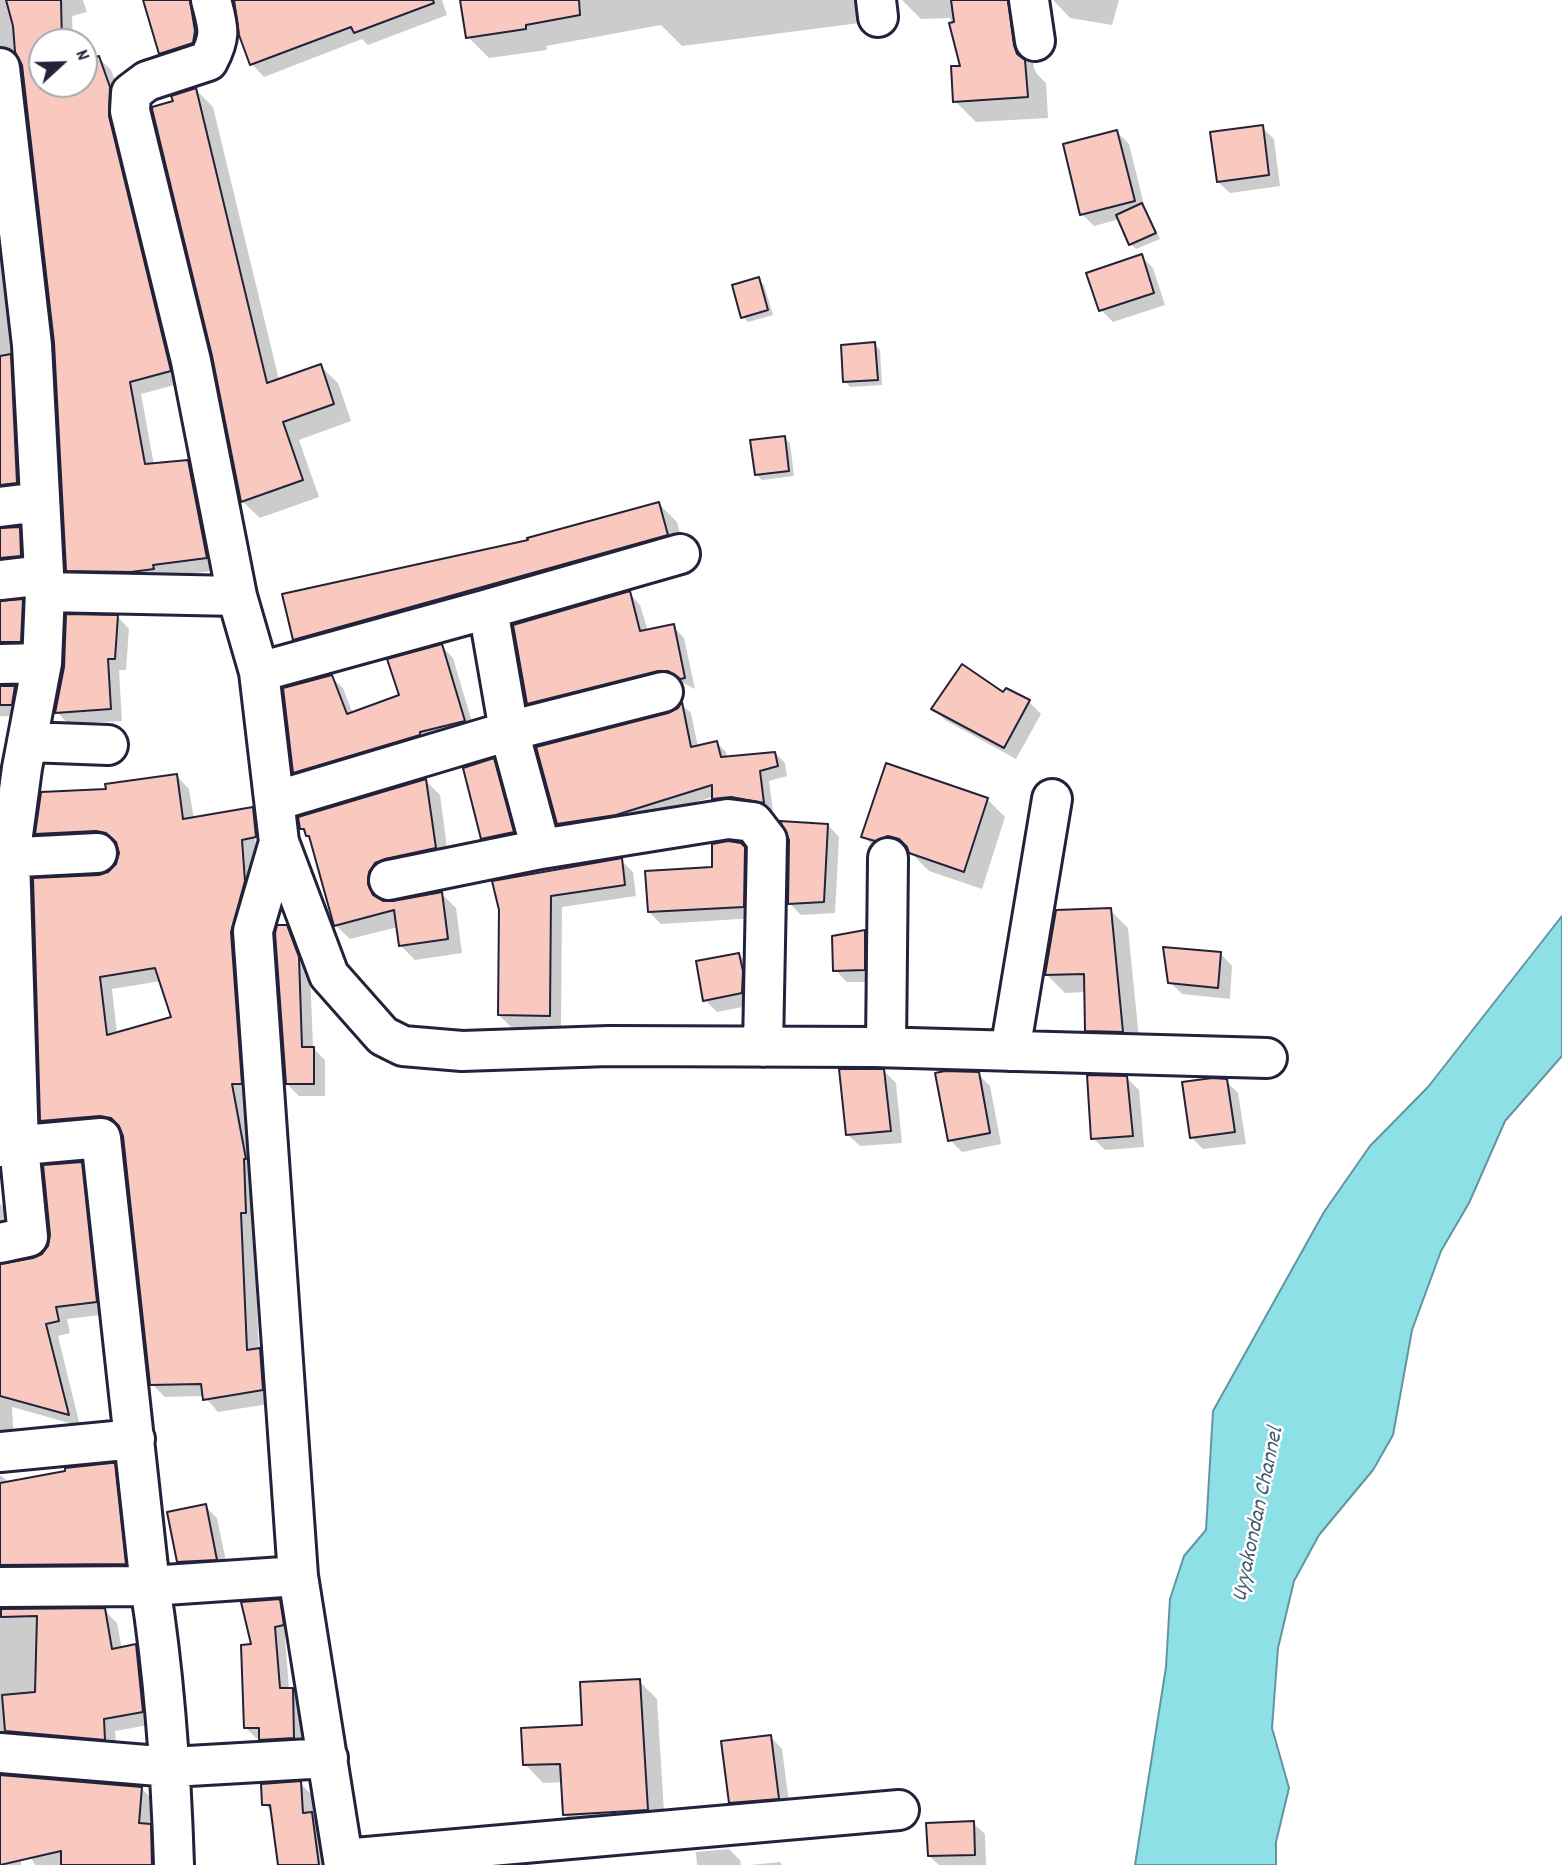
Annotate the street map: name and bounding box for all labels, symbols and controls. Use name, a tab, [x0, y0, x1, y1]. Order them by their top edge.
north arrow	[28, 28, 98, 98]
text: N	[67, 46, 95, 65]
water label: Uyyakondan Channel	[1228, 1425, 1292, 1605]

